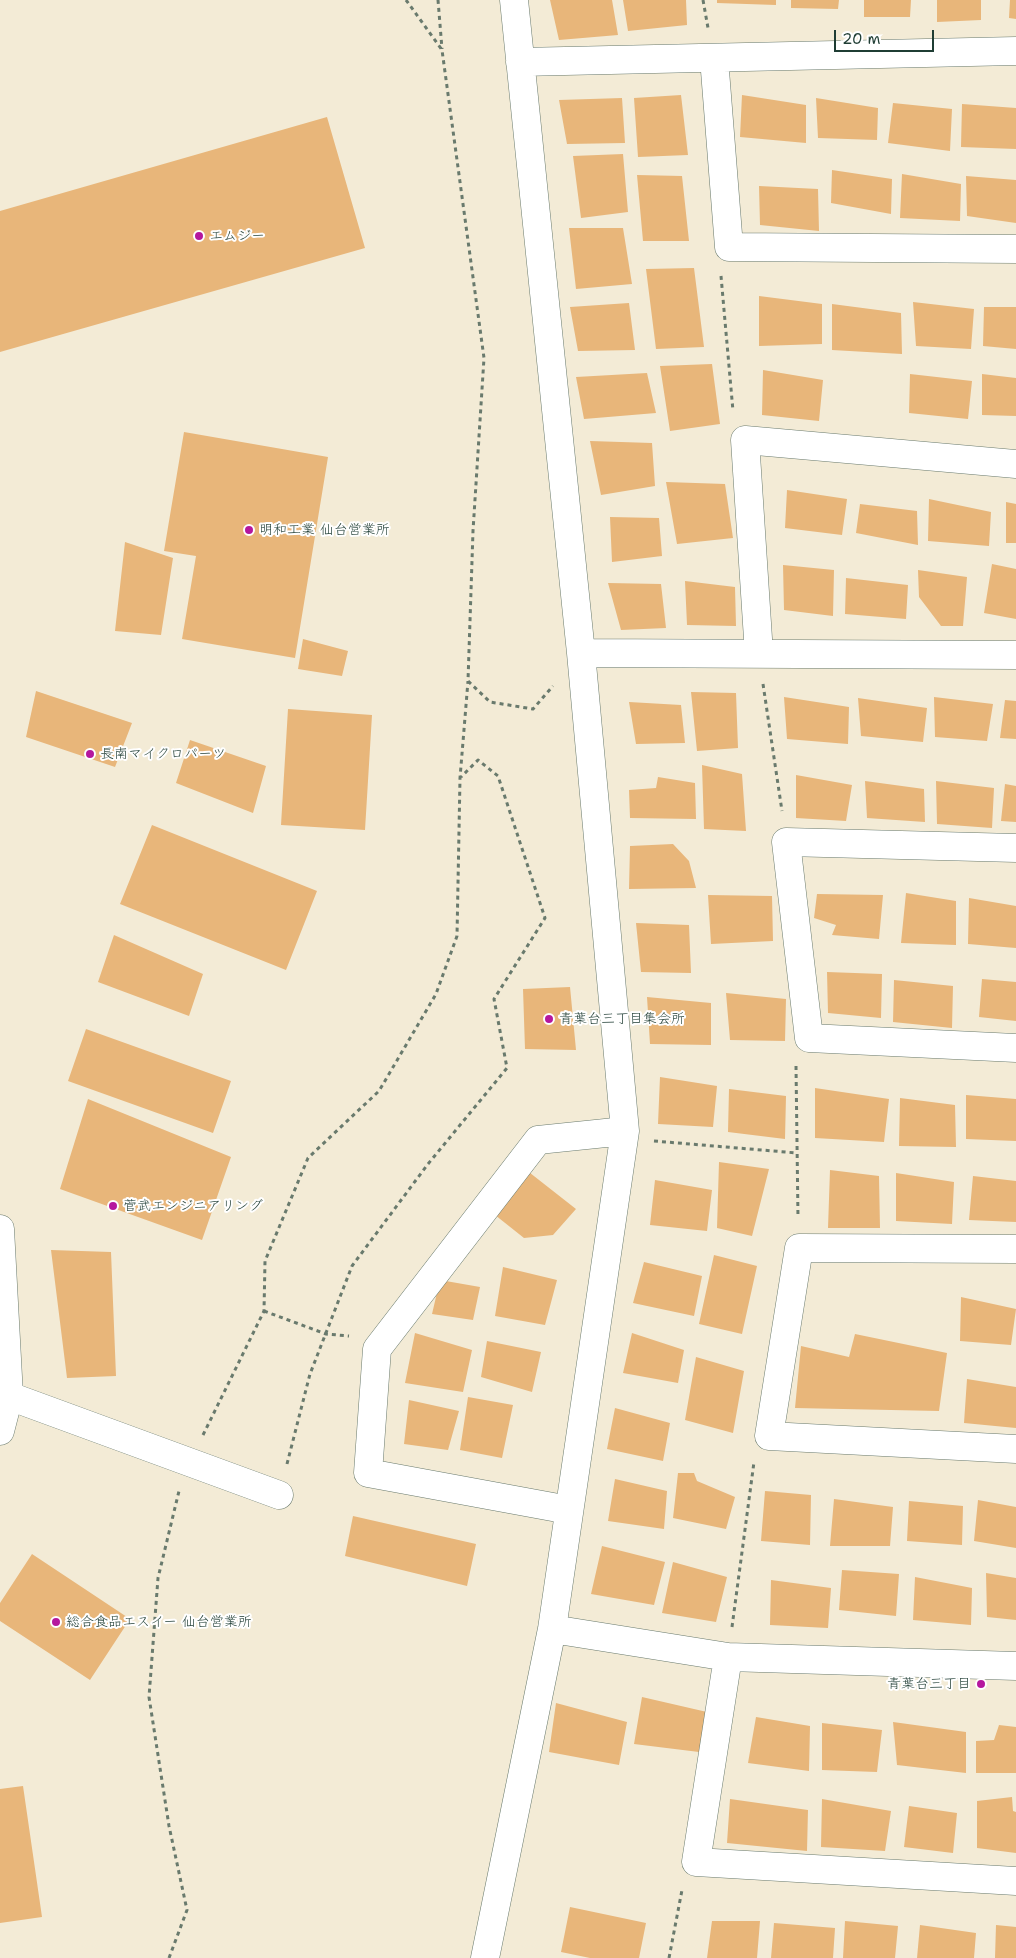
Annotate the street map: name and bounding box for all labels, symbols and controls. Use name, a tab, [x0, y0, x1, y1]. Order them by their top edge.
scale bar	[836, 20, 936, 52]
text: 20 m	[842, 29, 881, 49]
place label: エムジー	[209, 228, 265, 244]
marker: エムジー	[193, 230, 205, 242]
place label: 明和工業 仙台営業所	[259, 522, 390, 538]
marker: 明和工業 仙台営業所	[243, 524, 255, 536]
place label: 長南マイクロパーツ	[100, 746, 226, 762]
marker: 長南マイクロパーツ	[84, 748, 96, 760]
place label: 青葉台三丁目集会所	[559, 1011, 685, 1027]
marker: 青葉台三丁目集会所	[543, 1013, 555, 1025]
place label: 菅武エンジニアリング	[123, 1198, 263, 1214]
marker: 菅武エンジニアリング	[107, 1200, 119, 1212]
place label: 総合食品エスイー 仙台営業所	[66, 1614, 252, 1630]
marker: 総合食品エスイー 仙台営業所	[50, 1616, 62, 1628]
place label: 青葉台三丁目	[887, 1676, 971, 1692]
marker: 青葉台三丁目	[975, 1678, 987, 1690]

